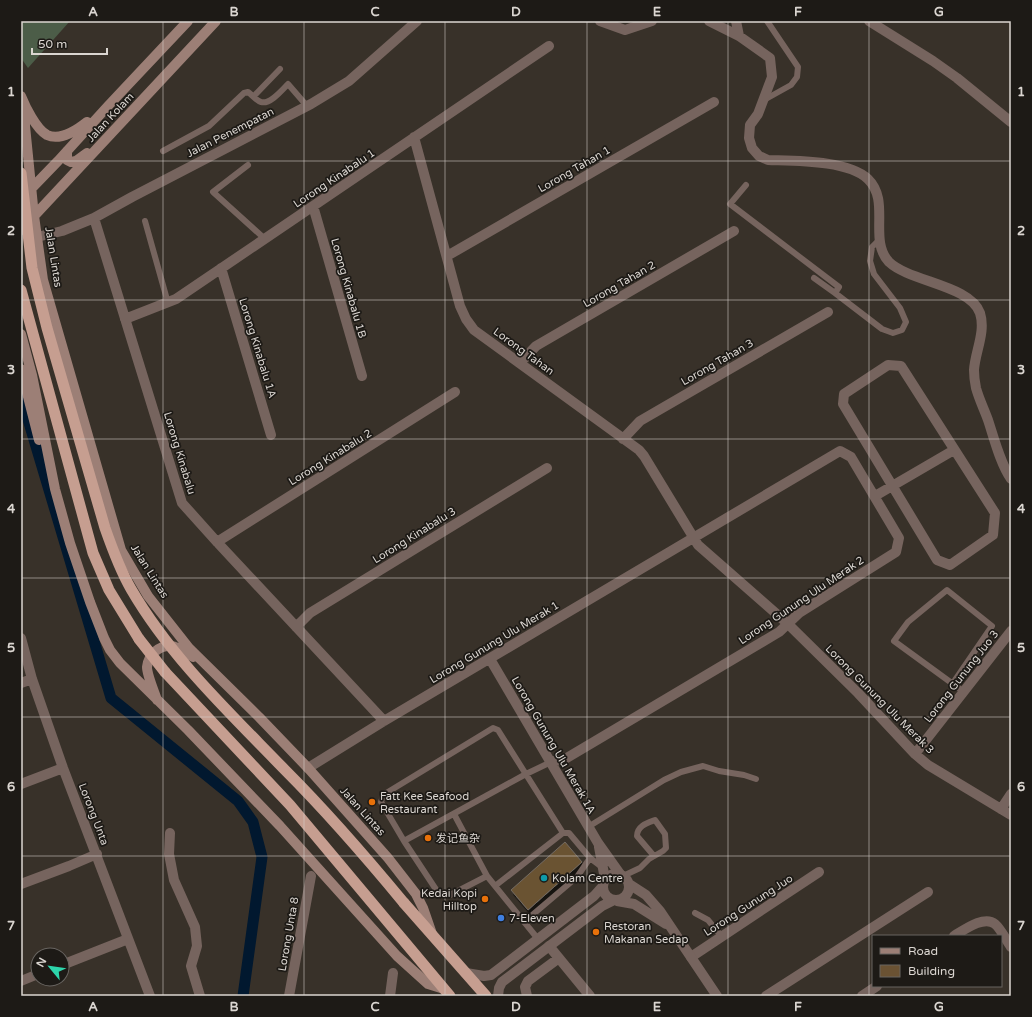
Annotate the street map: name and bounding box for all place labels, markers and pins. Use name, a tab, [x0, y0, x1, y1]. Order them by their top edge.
place label: Fatt Kee Seafood Restaurant	[380, 790, 469, 816]
marker: Fatt Kee Seafood Restaurant	[367, 797, 377, 807]
place label: 发记鱼杂	[436, 832, 480, 845]
marker: 发记鱼杂	[423, 833, 433, 843]
place label: Kolam Centre	[552, 872, 623, 885]
marker: Kolam Centre	[539, 873, 549, 883]
place label: Kedai Kopi Hilltop	[421, 887, 477, 913]
marker: Kedai Kopi Hilltop	[480, 894, 490, 904]
place label: 7-Eleven	[509, 912, 555, 925]
marker: 7-Eleven	[496, 913, 506, 923]
place label: Restoran Makanan Sedap	[604, 920, 688, 946]
marker: Restoran Makanan Sedap	[591, 927, 601, 937]

